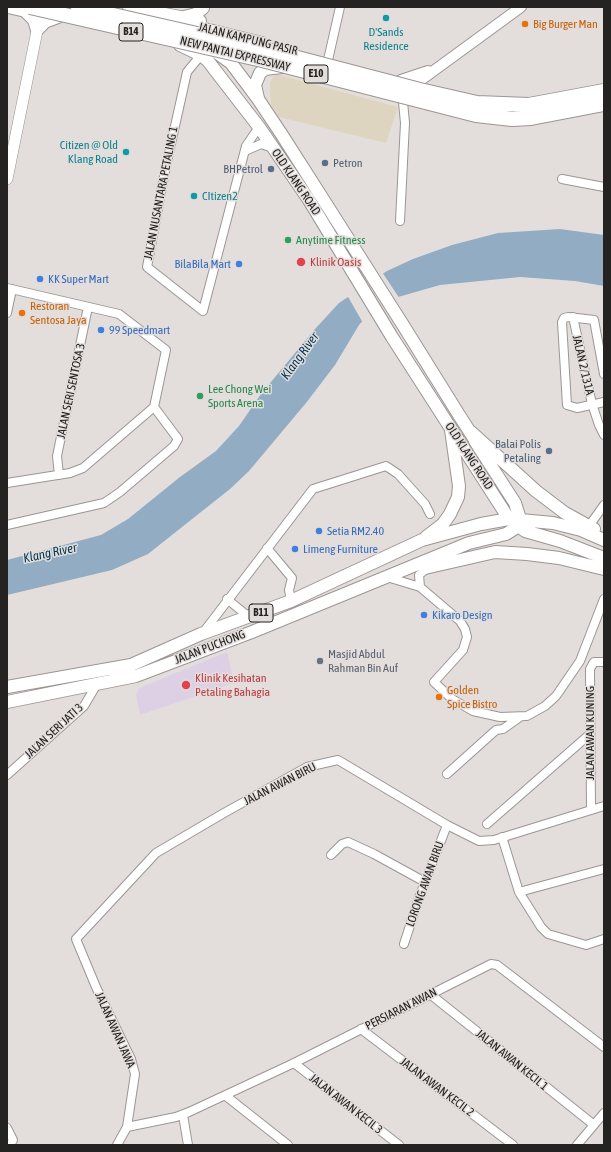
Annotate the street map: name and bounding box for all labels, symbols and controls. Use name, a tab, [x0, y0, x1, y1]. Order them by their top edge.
marker: D'Sands Residence	[381, 13, 391, 23]
place label: Big Burger Man	[533, 17, 598, 31]
marker: Big Burger Man	[520, 19, 530, 29]
street label: JALAN KAMPUNG PASIR	[197, 20, 299, 58]
road number: B14	[119, 23, 143, 41]
place label: D'Sands Residence	[363, 25, 409, 53]
street label: NEW PANTAI EXPRESSWAY	[178, 33, 292, 75]
road number: E10	[304, 65, 328, 83]
street label: JALAN NUSANTARA PETALING 1	[141, 125, 181, 261]
place label: Citizen @ Old Klang Road	[60, 138, 118, 166]
street label: OLD KLANG ROAD	[269, 146, 323, 218]
marker: Citizen @ Old Klang Road	[121, 147, 131, 157]
place label: Petron	[333, 156, 363, 170]
marker: Petron	[320, 158, 330, 168]
place label: BHPetrol	[223, 162, 263, 176]
marker: BHPetrol	[266, 164, 276, 174]
place label: CItizen2	[202, 189, 238, 203]
marker: CItizen2	[189, 191, 199, 201]
place label: Anytime Fitness	[296, 233, 365, 247]
marker: Anytime Fitness	[283, 235, 293, 245]
place label: Klinik Oasis	[310, 255, 361, 269]
marker: Klinik Oasis	[295, 256, 307, 268]
place label: BilaBila Mart	[174, 257, 231, 271]
marker: BilaBila Mart	[234, 259, 244, 269]
place label: KK Super Mart	[48, 272, 109, 286]
marker: KK Super Mart	[35, 274, 45, 284]
place label: Restoran Sentosa Jaya	[30, 299, 87, 327]
marker: Restoran Sentosa Jaya	[17, 308, 27, 318]
place label: 99 Speedmart	[109, 323, 170, 337]
marker: 99 Speedmart	[96, 325, 106, 335]
water label: Klang River	[278, 329, 322, 383]
street label: JALAN 2/131A	[569, 333, 597, 397]
street label: JALAN SERI SENTOSA 3	[54, 342, 88, 440]
place label: Lee Chong Wei Sports Arena	[208, 382, 271, 410]
marker: Lee Chong Wei Sports Arena	[195, 391, 205, 401]
street label: OLD KLANG ROAD	[442, 420, 496, 492]
place label: Balai Polis Petaling	[495, 437, 541, 465]
marker: Balai Polis Petaling	[544, 446, 554, 456]
place label: Setia RM2.40	[327, 524, 384, 538]
marker: Setia RM2.40	[314, 526, 324, 536]
water label: Klang River	[22, 540, 78, 566]
place label: Limeng Furniture	[303, 542, 378, 556]
marker: Limeng Furniture	[290, 544, 300, 554]
road number: B11	[249, 604, 273, 622]
place label: Kikaro Design	[432, 608, 492, 622]
marker: Kikaro Design	[419, 610, 429, 620]
street label: JALAN PUCHONG	[173, 627, 247, 667]
place label: Masjid Abdul Rahman Bin Auf	[328, 647, 398, 675]
marker: Masjid Abdul Rahman Bin Auf	[315, 656, 325, 666]
place label: Klinik Kesihatan Petaling Bahagia	[195, 671, 270, 699]
marker: Klinik Kesihatan Petaling Bahagia	[180, 679, 192, 691]
place label: Golden Spice Bistro	[447, 683, 497, 711]
street label: JALAN AWAN KUNING	[583, 686, 597, 780]
marker: Golden Spice Bistro	[434, 692, 444, 702]
street label: JALAN SERI JATI 3	[22, 700, 86, 762]
street label: JALAN AWAN BIRU	[241, 760, 319, 808]
street label: LORONG AWAN BIRU	[403, 839, 447, 929]
street label: PERSIARAN AWAN	[363, 985, 439, 1033]
street label: JALAN AWAN JAWA	[92, 990, 138, 1070]
street label: JALAN AWAN KECIL 1	[473, 1026, 551, 1094]
street label: JALAN AWAN KECIL 2	[397, 1054, 477, 1120]
street label: JALAN AWAN KECIL 3	[306, 1071, 386, 1137]

